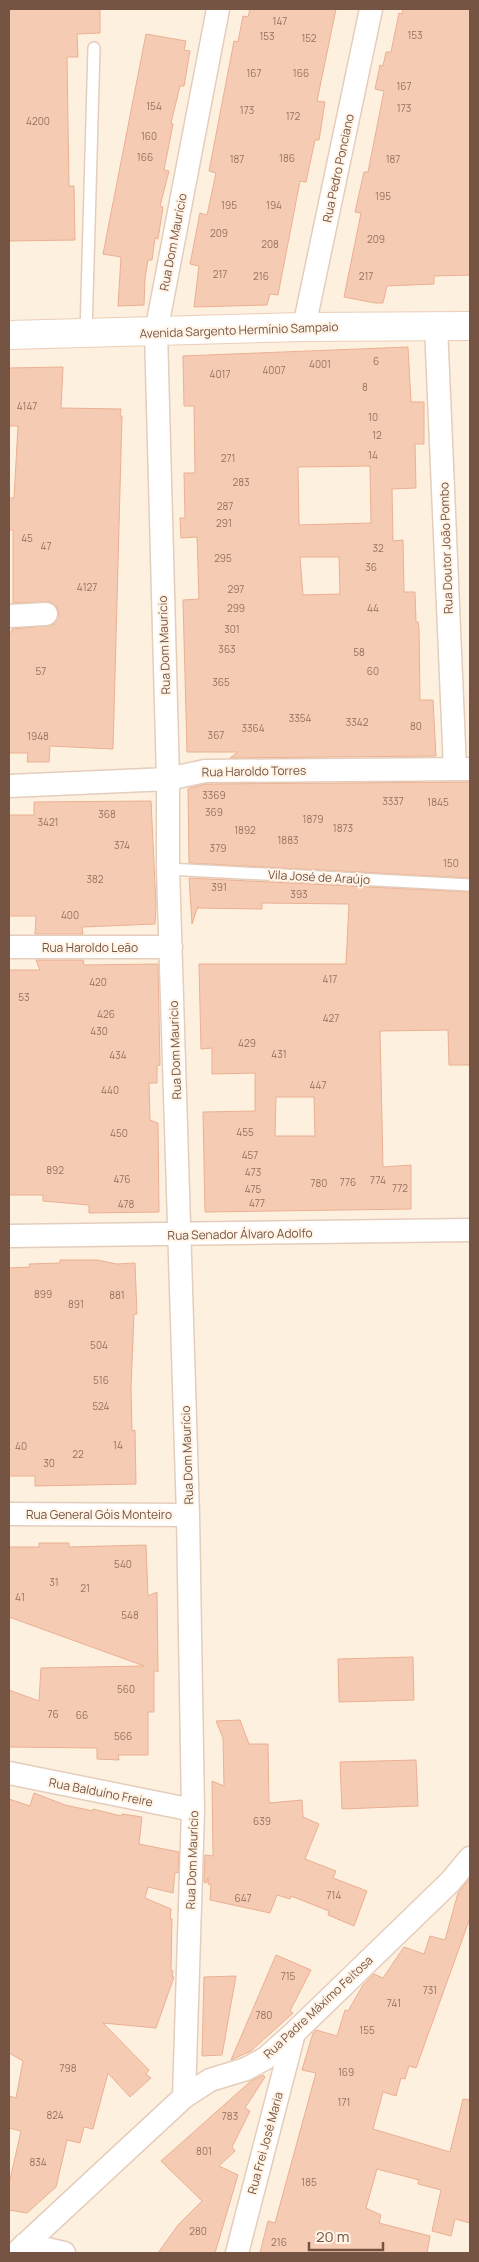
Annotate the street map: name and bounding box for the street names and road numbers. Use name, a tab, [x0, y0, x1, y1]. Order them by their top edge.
street label: Rua Pedro Ponciano	[318, 112, 358, 224]
street label: Rua Dom Maurício	[155, 192, 191, 292]
street label: Avenida Sargento Hermínio Sampaio	[139, 318, 339, 342]
street label: Rua Doutor João Pombo	[435, 482, 457, 614]
street label: Rua Dom Maurício	[154, 595, 174, 695]
street label: Rua Haroldo Torres	[202, 762, 306, 780]
street label: Vila José de Araújo	[268, 866, 370, 888]
street label: Rua Haroldo Leão	[42, 939, 138, 956]
street label: Rua Dom Maurício	[165, 1000, 185, 1100]
street label: Rua Senador Álvaro Adolfo	[167, 1224, 313, 1244]
street label: Rua Dom Maurício	[177, 1405, 197, 1505]
street label: Rua General Góis Monteiro	[26, 1506, 172, 1523]
street label: Rua Balduíno Freire	[48, 1774, 154, 1810]
street label: Rua Dom Maurício	[182, 1810, 202, 1910]
street label: Rua Padre Máximo Feitosa	[260, 1952, 376, 2062]
street label: Rua Frei José Maria	[243, 2090, 287, 2196]

